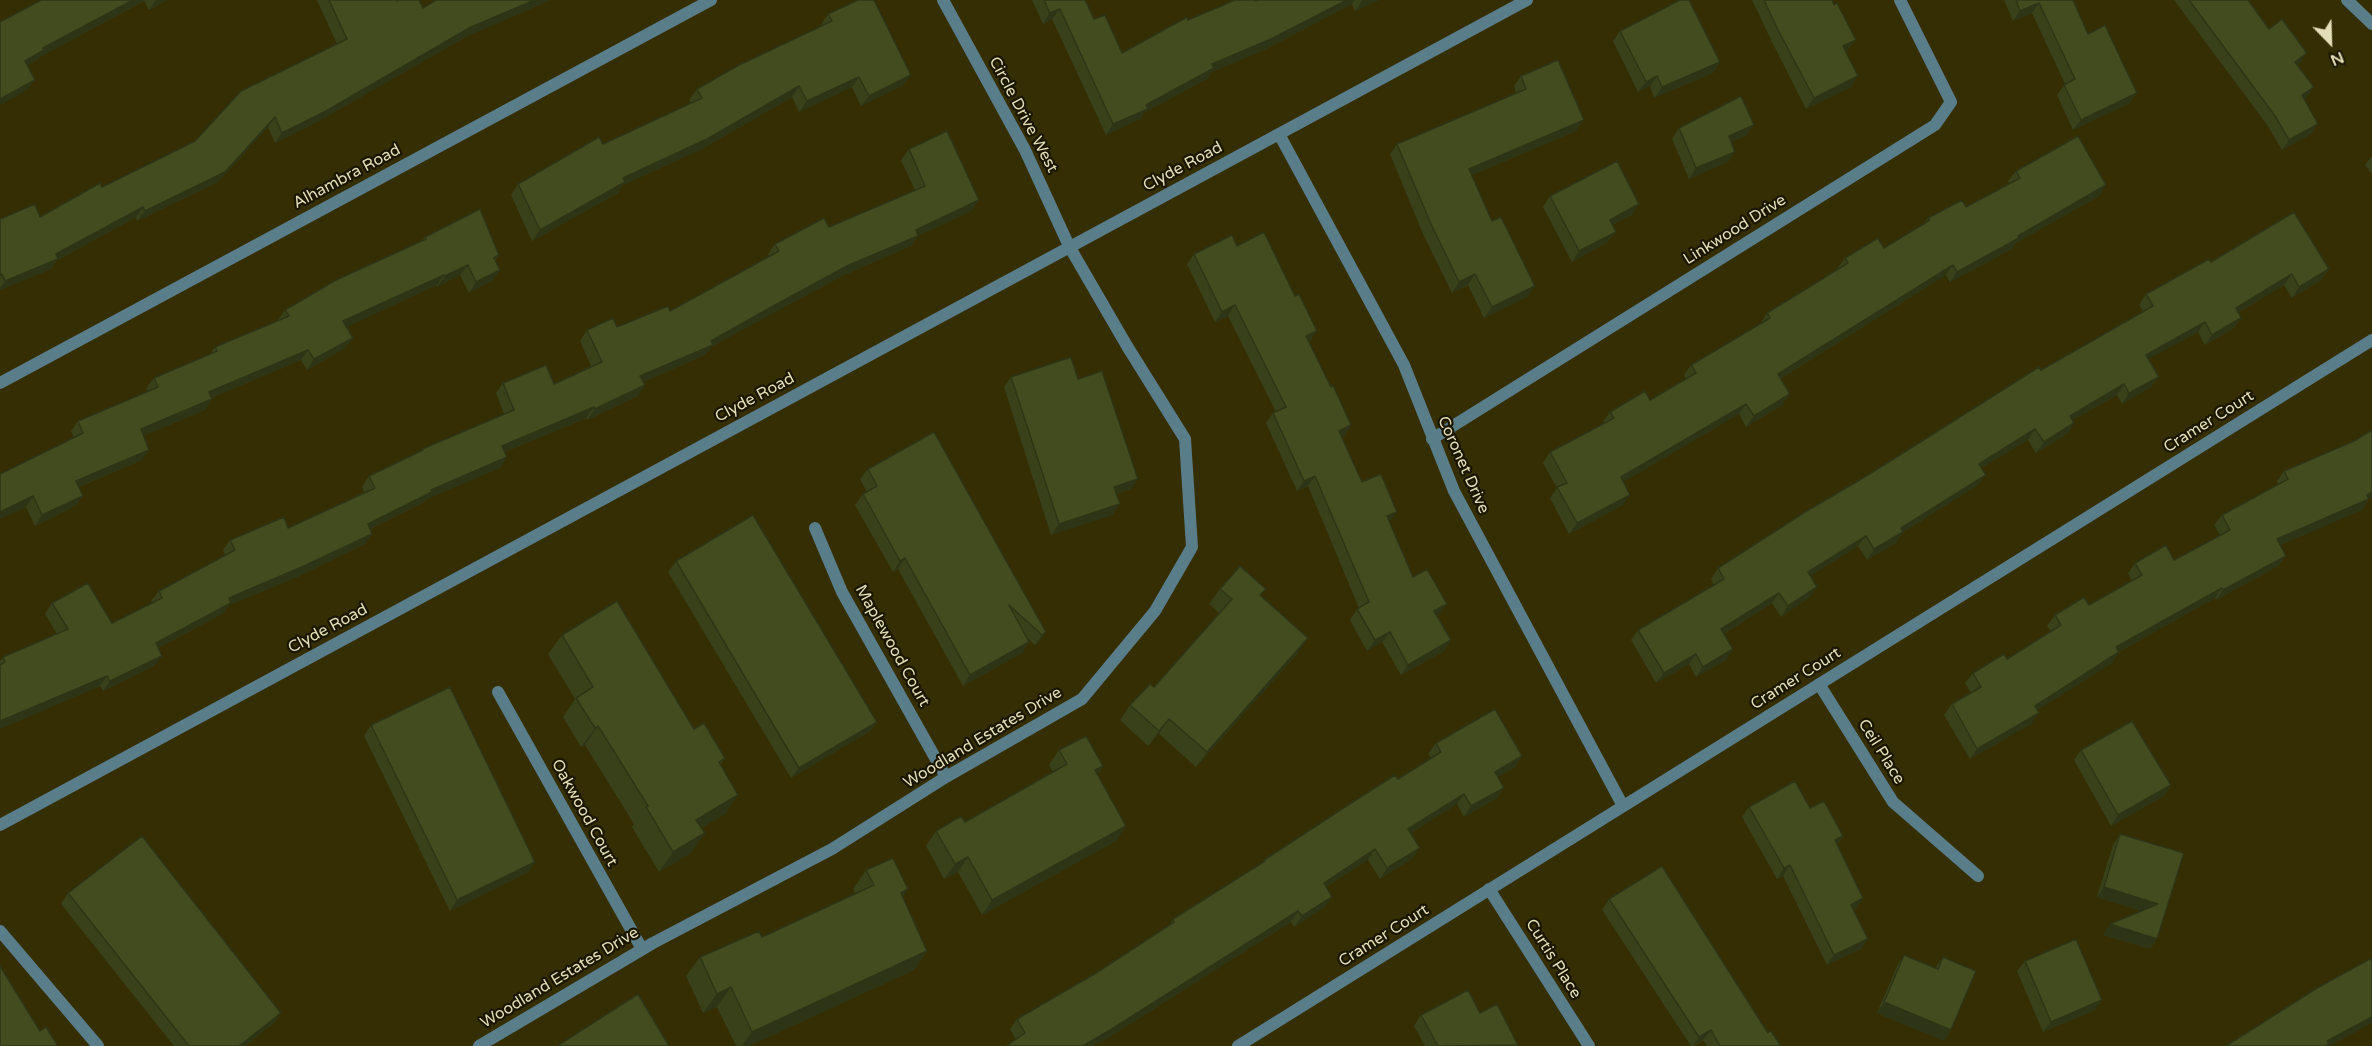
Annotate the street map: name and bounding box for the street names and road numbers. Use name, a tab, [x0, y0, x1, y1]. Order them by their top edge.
street label: Circle Drive West	[984, 54, 1062, 176]
street label: Clyde Road	[1140, 138, 1226, 196]
street label: Alhambra Road	[290, 141, 404, 213]
street label: Linkwood Drive	[1680, 191, 1790, 269]
street label: Clyde Road	[712, 369, 798, 427]
street label: Cramer Court	[2160, 387, 2258, 457]
street label: Coronet Drive	[1433, 413, 1493, 517]
street label: Maplewood Court	[851, 582, 933, 710]
street label: Clyde Road	[285, 600, 371, 658]
street label: Cramer Court	[1747, 644, 1845, 714]
street label: Woodland Estates Drive	[901, 683, 1065, 793]
street label: Ceil Place	[1853, 716, 1909, 788]
street label: Oakwood Court	[547, 756, 621, 870]
street label: Cramer Court	[1335, 901, 1433, 971]
street label: Curtis Place	[1521, 916, 1585, 1002]
street label: Woodland Estates Drive	[478, 923, 642, 1033]

